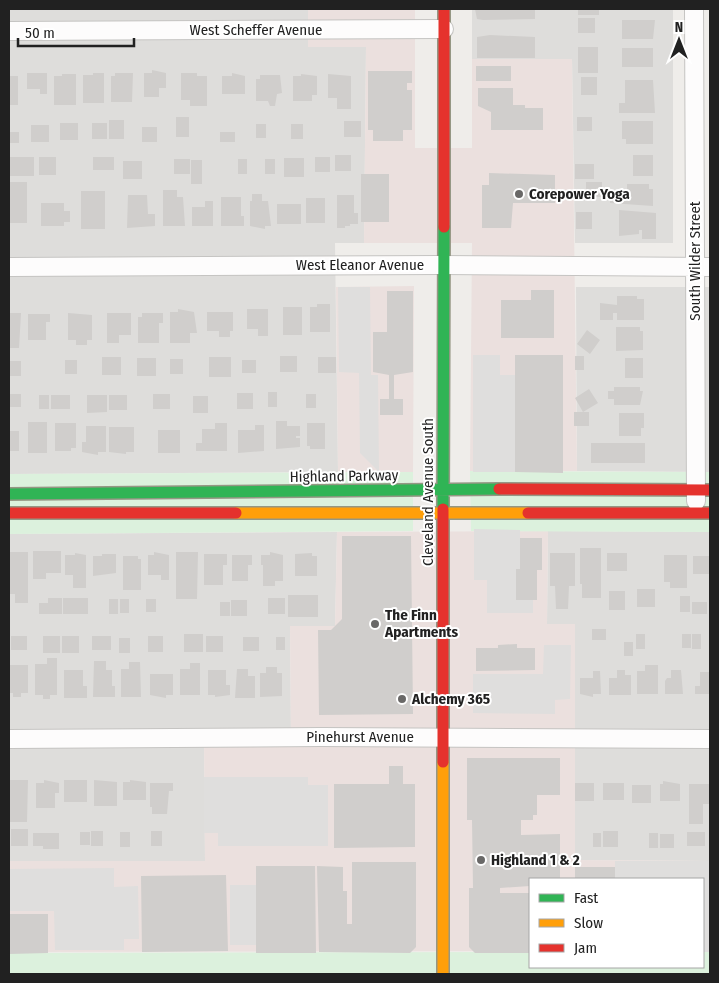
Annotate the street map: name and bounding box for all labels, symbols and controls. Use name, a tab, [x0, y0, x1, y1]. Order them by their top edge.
scale bar	[18, 15, 134, 47]
north arrow	[654, 15, 704, 65]
text: N	[675, 19, 683, 36]
street label: West Scheffer Avenue	[190, 21, 322, 39]
text: 50 m	[25, 24, 55, 42]
place label: Corepower Yoga	[529, 185, 630, 203]
marker: Corepower Yoga	[513, 188, 525, 200]
street label: South Wilder Street	[686, 201, 704, 321]
street label: West Eleanor Avenue	[296, 256, 424, 274]
street label: Cleveland Avenue South	[419, 418, 437, 566]
street label: Highland Parkway	[290, 466, 399, 486]
place label: The Finn Apartments	[384, 606, 459, 641]
marker: The Finn Apartments	[369, 618, 381, 630]
place label: Alchemy 365	[411, 690, 490, 708]
marker: Alchemy 365	[396, 693, 408, 705]
street label: Pinehurst Avenue	[306, 728, 414, 746]
place label: Highland 1 & 2	[491, 851, 580, 869]
marker: Highland 1 & 2	[475, 854, 487, 866]
legend	[529, 878, 704, 968]
text: Fast	[574, 889, 598, 907]
text: Slow	[574, 914, 603, 932]
text: Jam	[574, 939, 597, 957]

